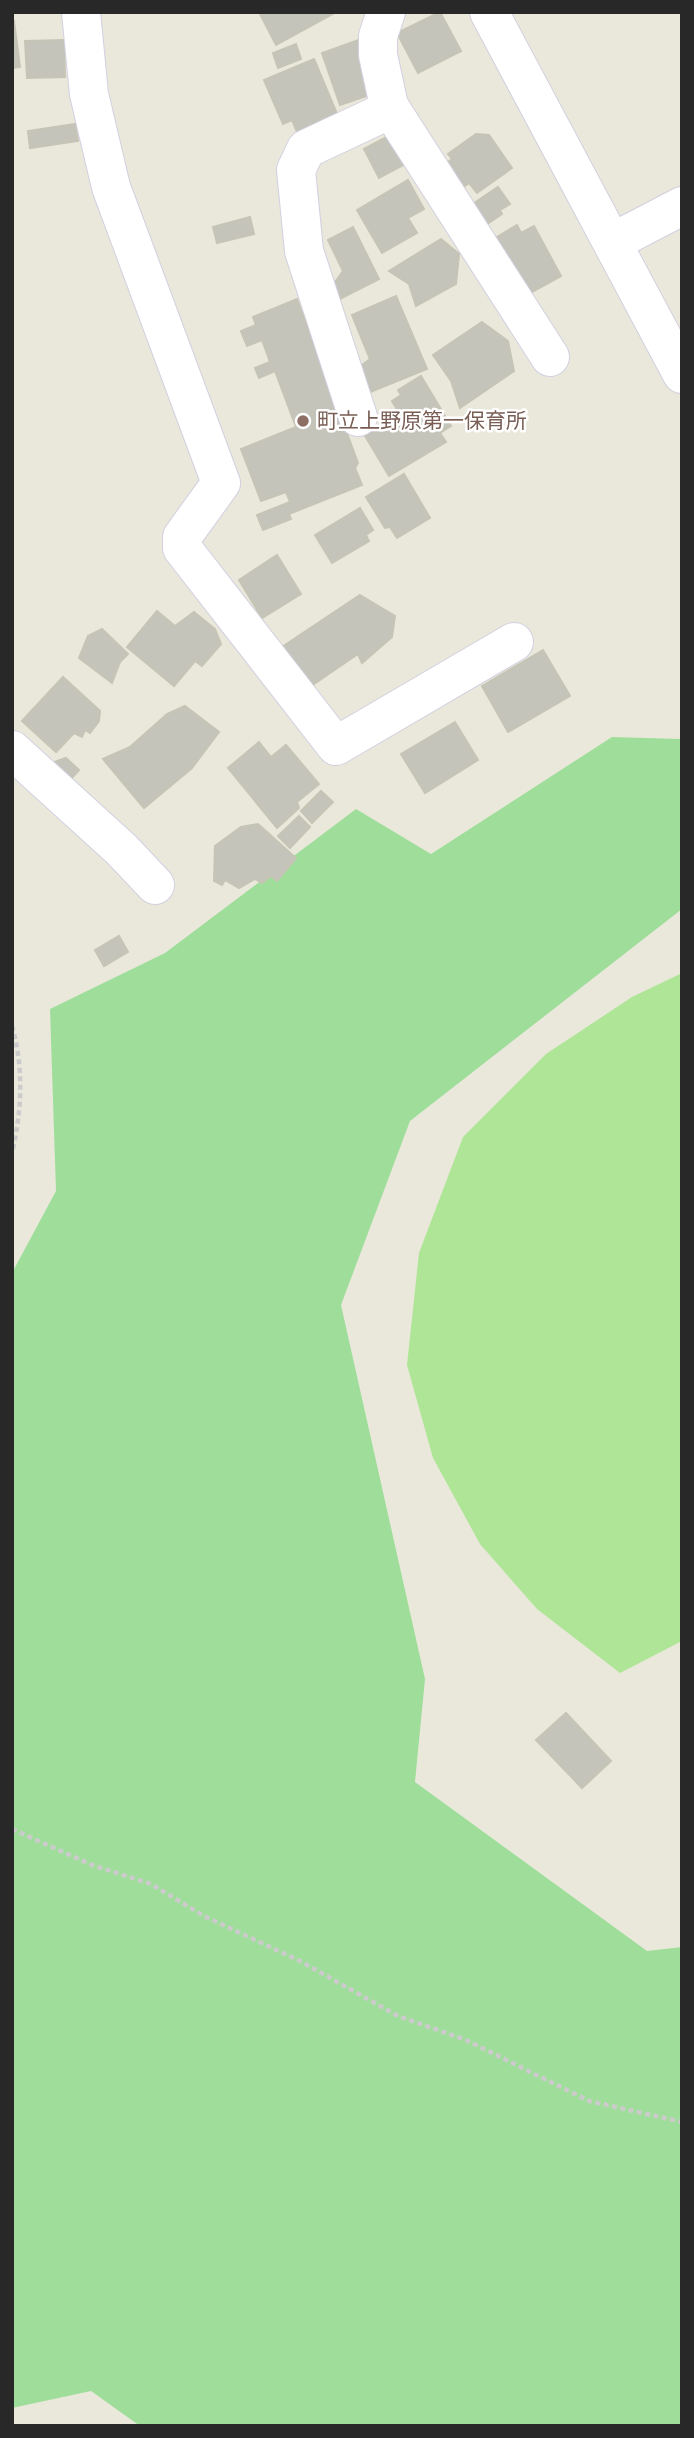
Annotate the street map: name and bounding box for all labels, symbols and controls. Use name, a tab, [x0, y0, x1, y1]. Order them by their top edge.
place label: 町立上野原第一保育所	[317, 407, 527, 434]
marker: 町立上野原第一保育所	[295, 413, 311, 429]

